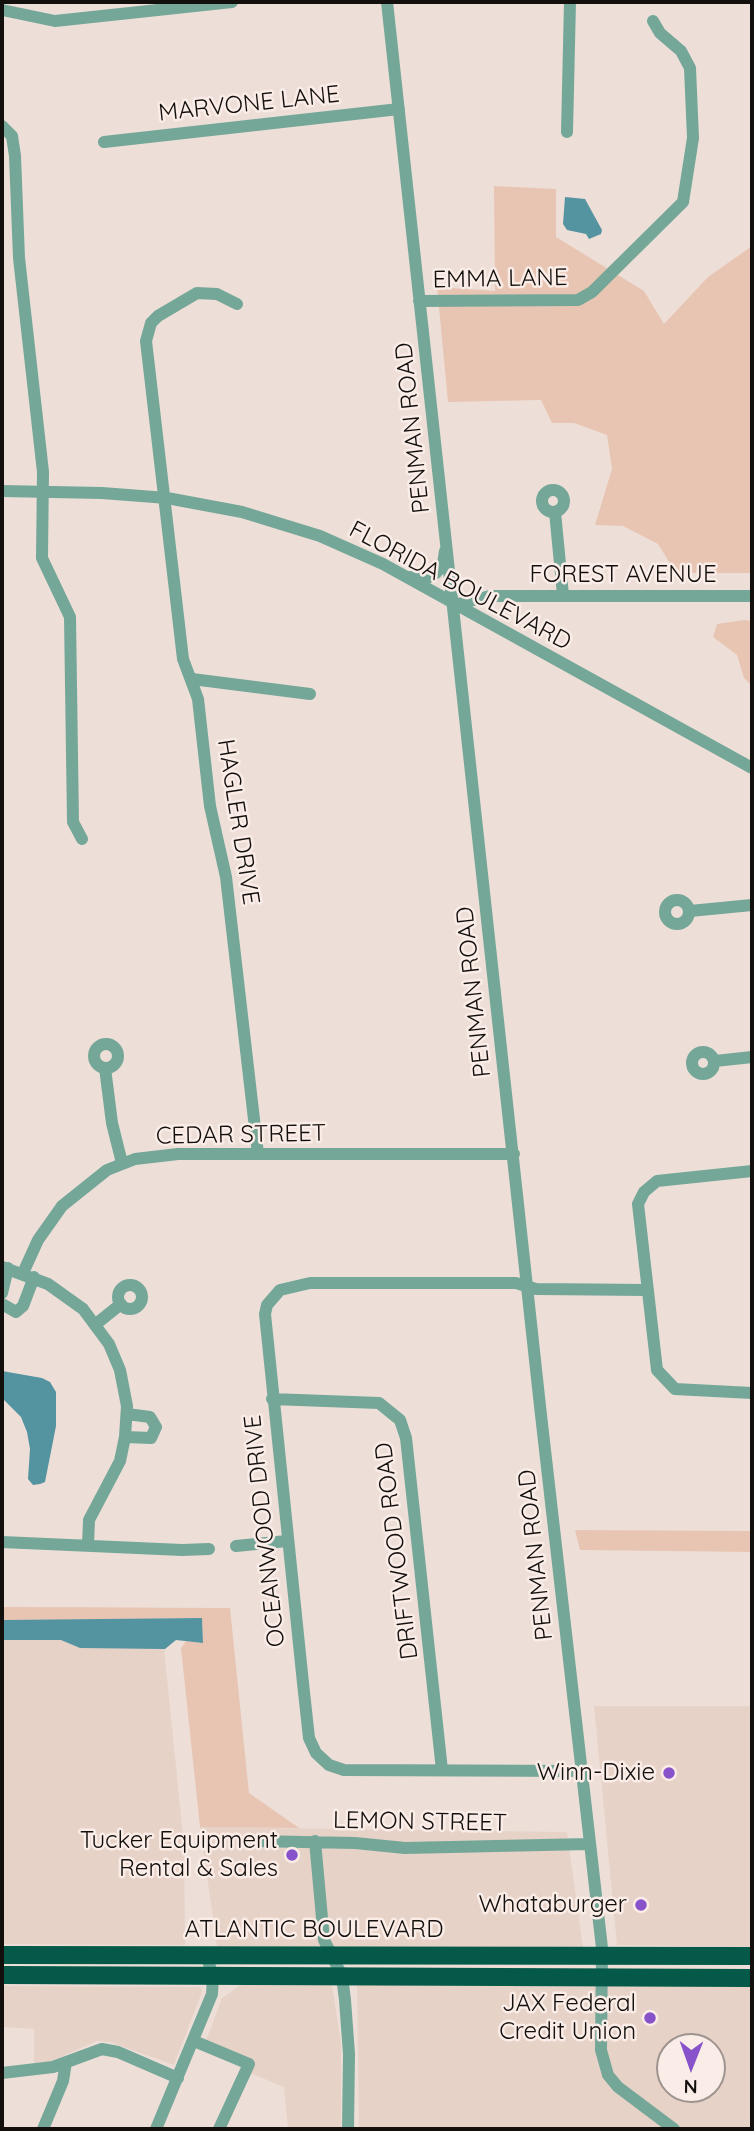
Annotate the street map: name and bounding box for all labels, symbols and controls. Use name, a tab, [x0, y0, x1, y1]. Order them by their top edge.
street label: MARVONE LANE	[157, 80, 341, 128]
street label: EMMA LANE	[432, 263, 568, 295]
street label: PENMAN ROAD	[390, 341, 436, 515]
street label: FLORIDA BOULEVARD	[344, 515, 576, 657]
street label: FOREST AVENUE	[529, 561, 717, 589]
street label: HAGLER DRIVE	[211, 737, 265, 907]
street label: PENMAN ROAD	[451, 905, 497, 1079]
street label: CEDAR STREET	[156, 1119, 326, 1151]
street label: OCEANWOOD DRIVE	[238, 1414, 292, 1648]
street label: DRIFTWOOD ROAD	[369, 1441, 425, 1661]
street label: PENMAN ROAD	[513, 1468, 559, 1642]
place label: Winn-Dixie	[537, 1759, 655, 1787]
marker: Winn-Dixie	[661, 1765, 677, 1781]
street label: LEMON STREET	[333, 1806, 507, 1838]
place label: Tucker Equipment Rental & Sales	[80, 1827, 278, 1883]
marker: Tucker Equipment Rental & Sales	[284, 1847, 300, 1863]
place label: Whataburger	[479, 1891, 627, 1919]
marker: Whataburger	[633, 1897, 649, 1913]
street label: ATLANTIC BOULEVARD	[185, 1916, 443, 1944]
place label: JAX Federal Credit Union	[499, 1990, 636, 2046]
marker: JAX Federal Credit Union	[642, 2010, 658, 2026]
north arrow	[656, 2033, 726, 2103]
text: N	[683, 2075, 698, 2099]

